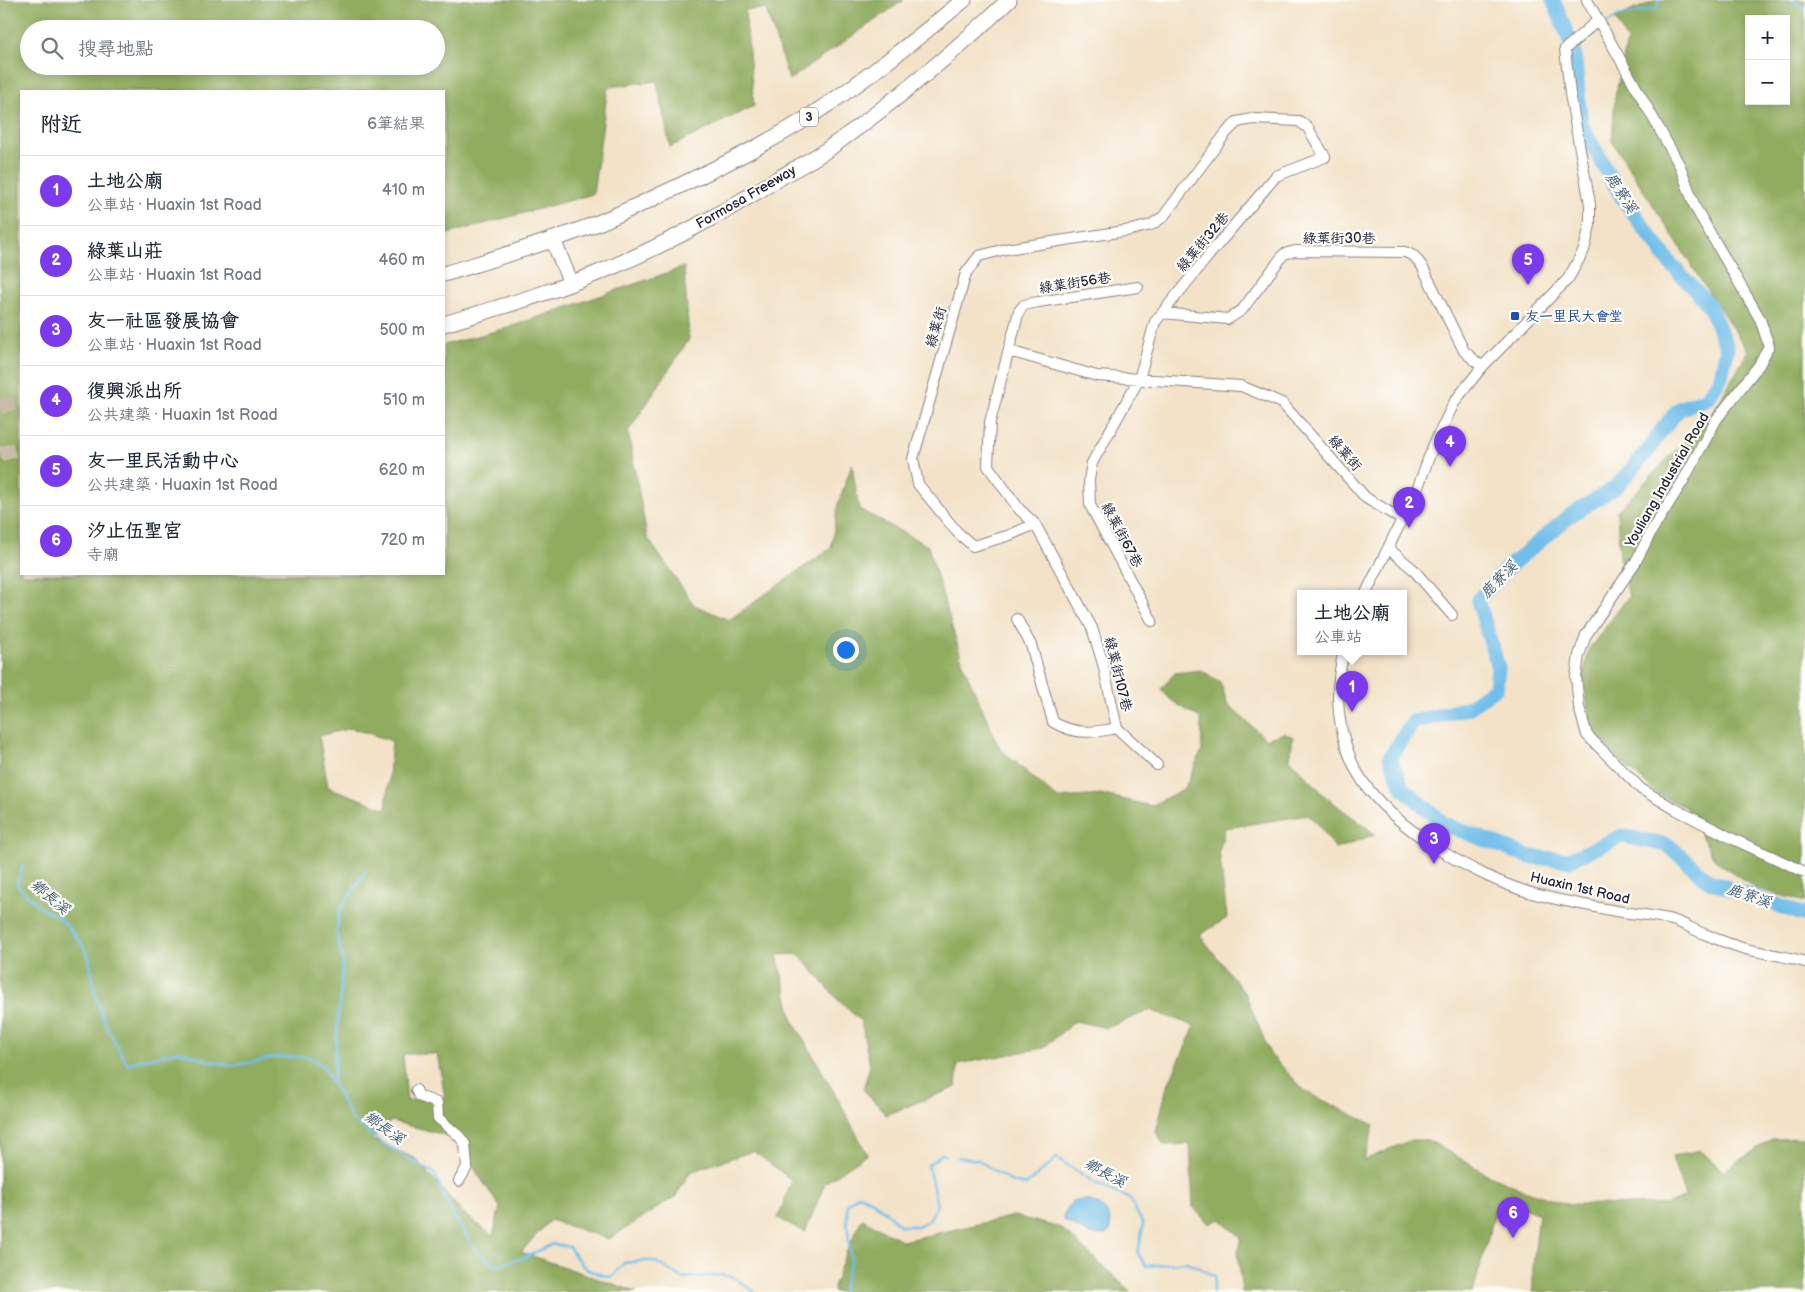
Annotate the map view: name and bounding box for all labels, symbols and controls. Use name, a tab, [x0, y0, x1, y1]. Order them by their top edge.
map controls	[1745, 15, 1790, 105]
button: +	[1745, 15, 1790, 60]
search box	[20, 20, 445, 75]
icon: search	[38, 34, 66, 62]
text: 搜尋地點	[78, 38, 154, 61]
button: −	[1745, 60, 1790, 105]
road number: 3	[800, 108, 818, 126]
text: 附近	[40, 112, 82, 137]
text: 6筆結果	[367, 115, 425, 134]
street label: Formosa Freeway	[693, 161, 799, 232]
water label: 鹿寮溪	[1601, 169, 1642, 218]
text: 土地公廟	[87, 170, 163, 193]
text: 1	[53, 181, 59, 200]
text: 410 m	[382, 181, 425, 200]
text: 公車站 · Huaxin 1st Road	[87, 196, 262, 215]
street label: 綠葉街32巷	[1173, 208, 1234, 275]
street label: 綠葉街30巷	[1303, 230, 1376, 247]
text: 綠葉山莊	[87, 240, 163, 263]
pin: 5	[1512, 244, 1544, 285]
text: 2	[51, 251, 61, 270]
text: 460 m	[379, 251, 425, 270]
text: 公車站 · Huaxin 1st Road	[87, 266, 262, 285]
street label: 綠葉街56巷	[1038, 269, 1113, 297]
street label: 綠葉街	[922, 304, 950, 350]
place label: 友一里民大會堂	[1525, 308, 1623, 325]
text: 友一社區發展協會	[87, 310, 239, 333]
marker: 友一里民大會堂	[1509, 310, 1521, 322]
text: 3	[51, 321, 61, 340]
text: 500 m	[379, 321, 425, 340]
text: 公車站 · Huaxin 1st Road	[87, 336, 262, 355]
text: 復興派出所	[87, 380, 182, 403]
text: 4	[51, 391, 61, 410]
text: 510 m	[383, 391, 425, 410]
text: 公共建築 · Huaxin 1st Road	[87, 406, 278, 425]
street label: Youliang Industrial Road	[1621, 410, 1713, 551]
pin: 4	[1434, 426, 1466, 467]
street label: 綠葉街	[1325, 432, 1365, 474]
text: 友一里民活動中心	[87, 450, 239, 473]
text: 5	[51, 461, 61, 480]
text: 620 m	[379, 461, 425, 480]
text: 公共建築 · Huaxin 1st Road	[87, 476, 278, 495]
pin: 2	[1393, 487, 1425, 528]
street label: 綠葉街67巷	[1098, 499, 1147, 571]
text: 汐止伍聖宮	[87, 520, 182, 543]
text: 6	[51, 531, 61, 550]
text: 720 m	[381, 531, 425, 550]
text: 寺廟	[87, 546, 119, 565]
water label: 鹿寮溪	[1477, 557, 1522, 603]
popup	[1297, 590, 1407, 655]
text: 土地公廟	[1314, 602, 1390, 625]
text: 公車站	[1314, 628, 1362, 647]
street label: 綠葉街107巷	[1100, 635, 1136, 714]
your location	[833, 637, 859, 663]
pin: 1	[1336, 671, 1368, 712]
pin: 3	[1418, 823, 1450, 864]
street label: Huaxin 1st Road	[1529, 868, 1631, 908]
water label: 鄉長溪	[27, 875, 74, 919]
water label: 鹿寮溪	[1725, 880, 1774, 913]
water label: 鄉長溪	[360, 1107, 409, 1149]
water label: 鄉長溪	[1081, 1154, 1130, 1192]
pin: 6	[1497, 1197, 1529, 1238]

